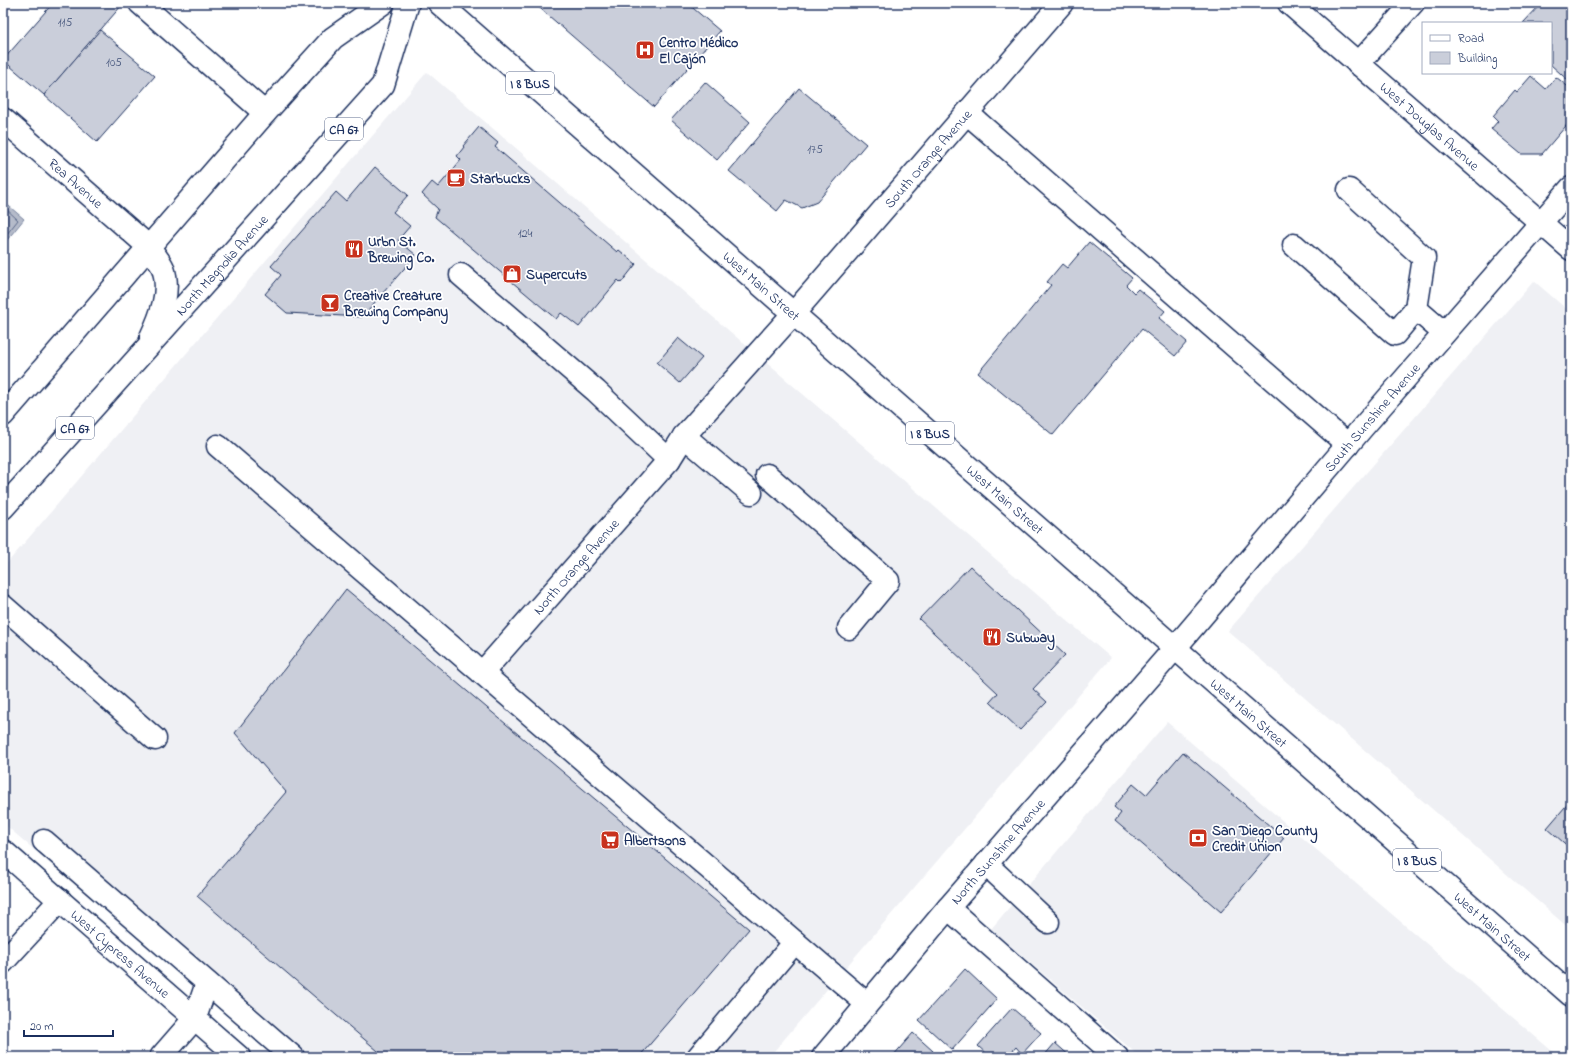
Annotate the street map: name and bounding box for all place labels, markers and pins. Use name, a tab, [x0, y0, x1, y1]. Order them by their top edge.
place label: Centro Médico El Cajón	[659, 33, 738, 70]
hospital icon: Centro Médico El Cajón	[634, 39, 656, 61]
cafe icon: Starbucks	[445, 167, 467, 189]
place label: Starbucks	[470, 169, 530, 190]
place label: Urbn St. Brewing Co.	[367, 232, 434, 271]
restaurant icon: Urbn St. Brewing Co.	[343, 238, 365, 260]
shop icon: Supercuts	[501, 263, 523, 285]
place label: Supercuts	[526, 265, 587, 286]
place label: Creative Creature Brewing Company	[343, 286, 448, 325]
bar icon: Creative Creature Brewing Company	[319, 292, 341, 314]
restaurant icon: Subway	[981, 626, 1003, 648]
place label: Subway	[1006, 628, 1055, 651]
place label: San Diego County Credit Union	[1212, 821, 1318, 858]
bank icon: San Diego County Credit Union	[1187, 827, 1209, 849]
supermarket icon: Albertsons	[599, 829, 621, 851]
place label: Albertsons	[624, 831, 686, 852]

